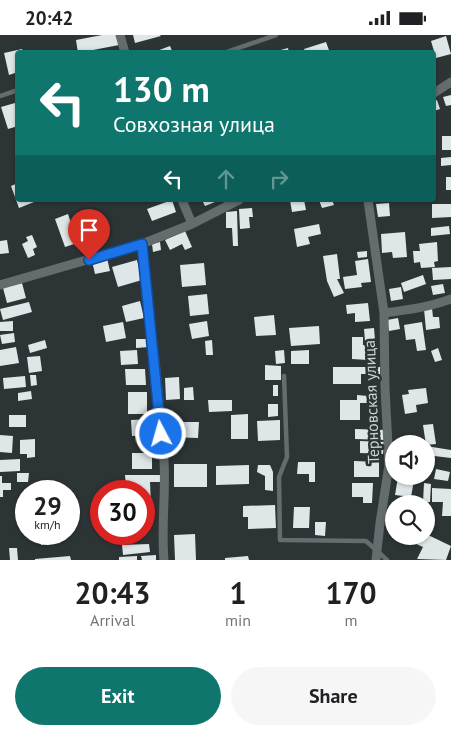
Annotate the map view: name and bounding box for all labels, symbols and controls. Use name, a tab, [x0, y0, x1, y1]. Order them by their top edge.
text: 20:42	[25, 6, 73, 30]
text: 130 m	[113, 66, 210, 112]
icon: left	[30, 70, 95, 135]
text: Совхозная улица	[113, 110, 275, 138]
icon: left	[159, 165, 187, 193]
icon: ahead	[212, 165, 240, 193]
icon: right	[265, 165, 293, 193]
pin	[68, 209, 110, 260]
icon: arrive	[75, 216, 103, 244]
street label: Терновская улица	[359, 340, 383, 464]
position arrow	[134, 407, 186, 459]
map controls	[385, 435, 435, 545]
button: sound	[385, 435, 435, 485]
speed limit sign: 30	[90, 480, 155, 545]
text: 29	[33, 490, 62, 522]
button: search	[385, 495, 435, 545]
text: km/h	[34, 517, 61, 532]
text: 20:43	[74, 573, 151, 612]
text: 1	[230, 573, 247, 612]
text: 170	[325, 573, 377, 612]
text: Arrival	[90, 610, 135, 630]
text: min	[225, 610, 251, 630]
text: m	[345, 610, 358, 630]
button: Exit	[15, 667, 221, 725]
button: Share	[231, 667, 436, 725]

